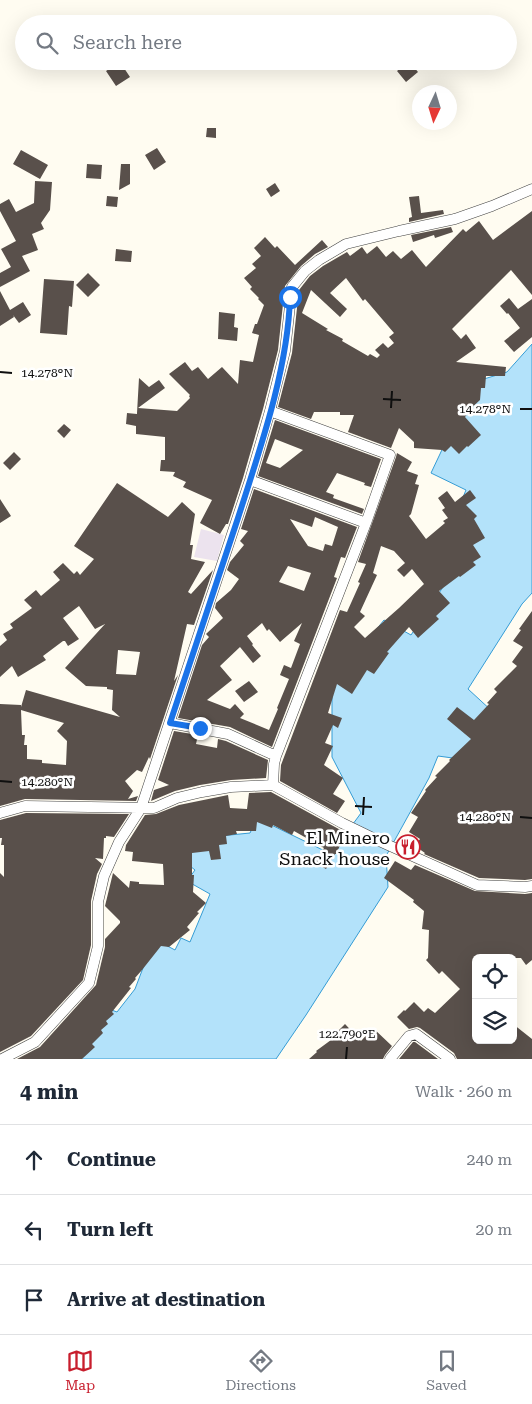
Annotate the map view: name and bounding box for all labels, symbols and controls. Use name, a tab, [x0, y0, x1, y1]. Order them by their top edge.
search box	[15, 15, 517, 70]
icon: search	[33, 29, 61, 57]
text: Search here	[73, 31, 182, 54]
north arrow	[412, 85, 457, 130]
route start	[279, 286, 302, 309]
text: 14.278°N	[21, 366, 73, 380]
text: 14.278°N	[459, 402, 511, 416]
route end	[189, 717, 212, 740]
text: 14.280°N	[21, 775, 73, 789]
text: 14.280°N	[459, 810, 511, 824]
place label: El Minero Snack house	[279, 827, 390, 869]
restaurant icon: El Minero Snack house	[395, 834, 421, 860]
map controls	[472, 954, 517, 1044]
button: locate	[472, 954, 517, 999]
button: layers	[472, 999, 517, 1044]
text: 122.790°E	[319, 1027, 375, 1041]
text: 4 min	[20, 1080, 78, 1104]
text: Walk · 260 m	[415, 1082, 512, 1101]
icon: ahead	[20, 1146, 48, 1174]
text: Continue	[67, 1148, 156, 1171]
text: 240 m	[466, 1150, 512, 1169]
icon: left	[20, 1216, 48, 1244]
text: Turn left	[67, 1218, 153, 1241]
text: 20 m	[475, 1220, 512, 1239]
icon: arrive	[20, 1286, 48, 1314]
text: Arrive at destination	[67, 1288, 265, 1311]
tab: Map	[65, 1347, 95, 1393]
tab: Directions	[225, 1347, 296, 1393]
tab: Saved	[426, 1347, 467, 1393]

